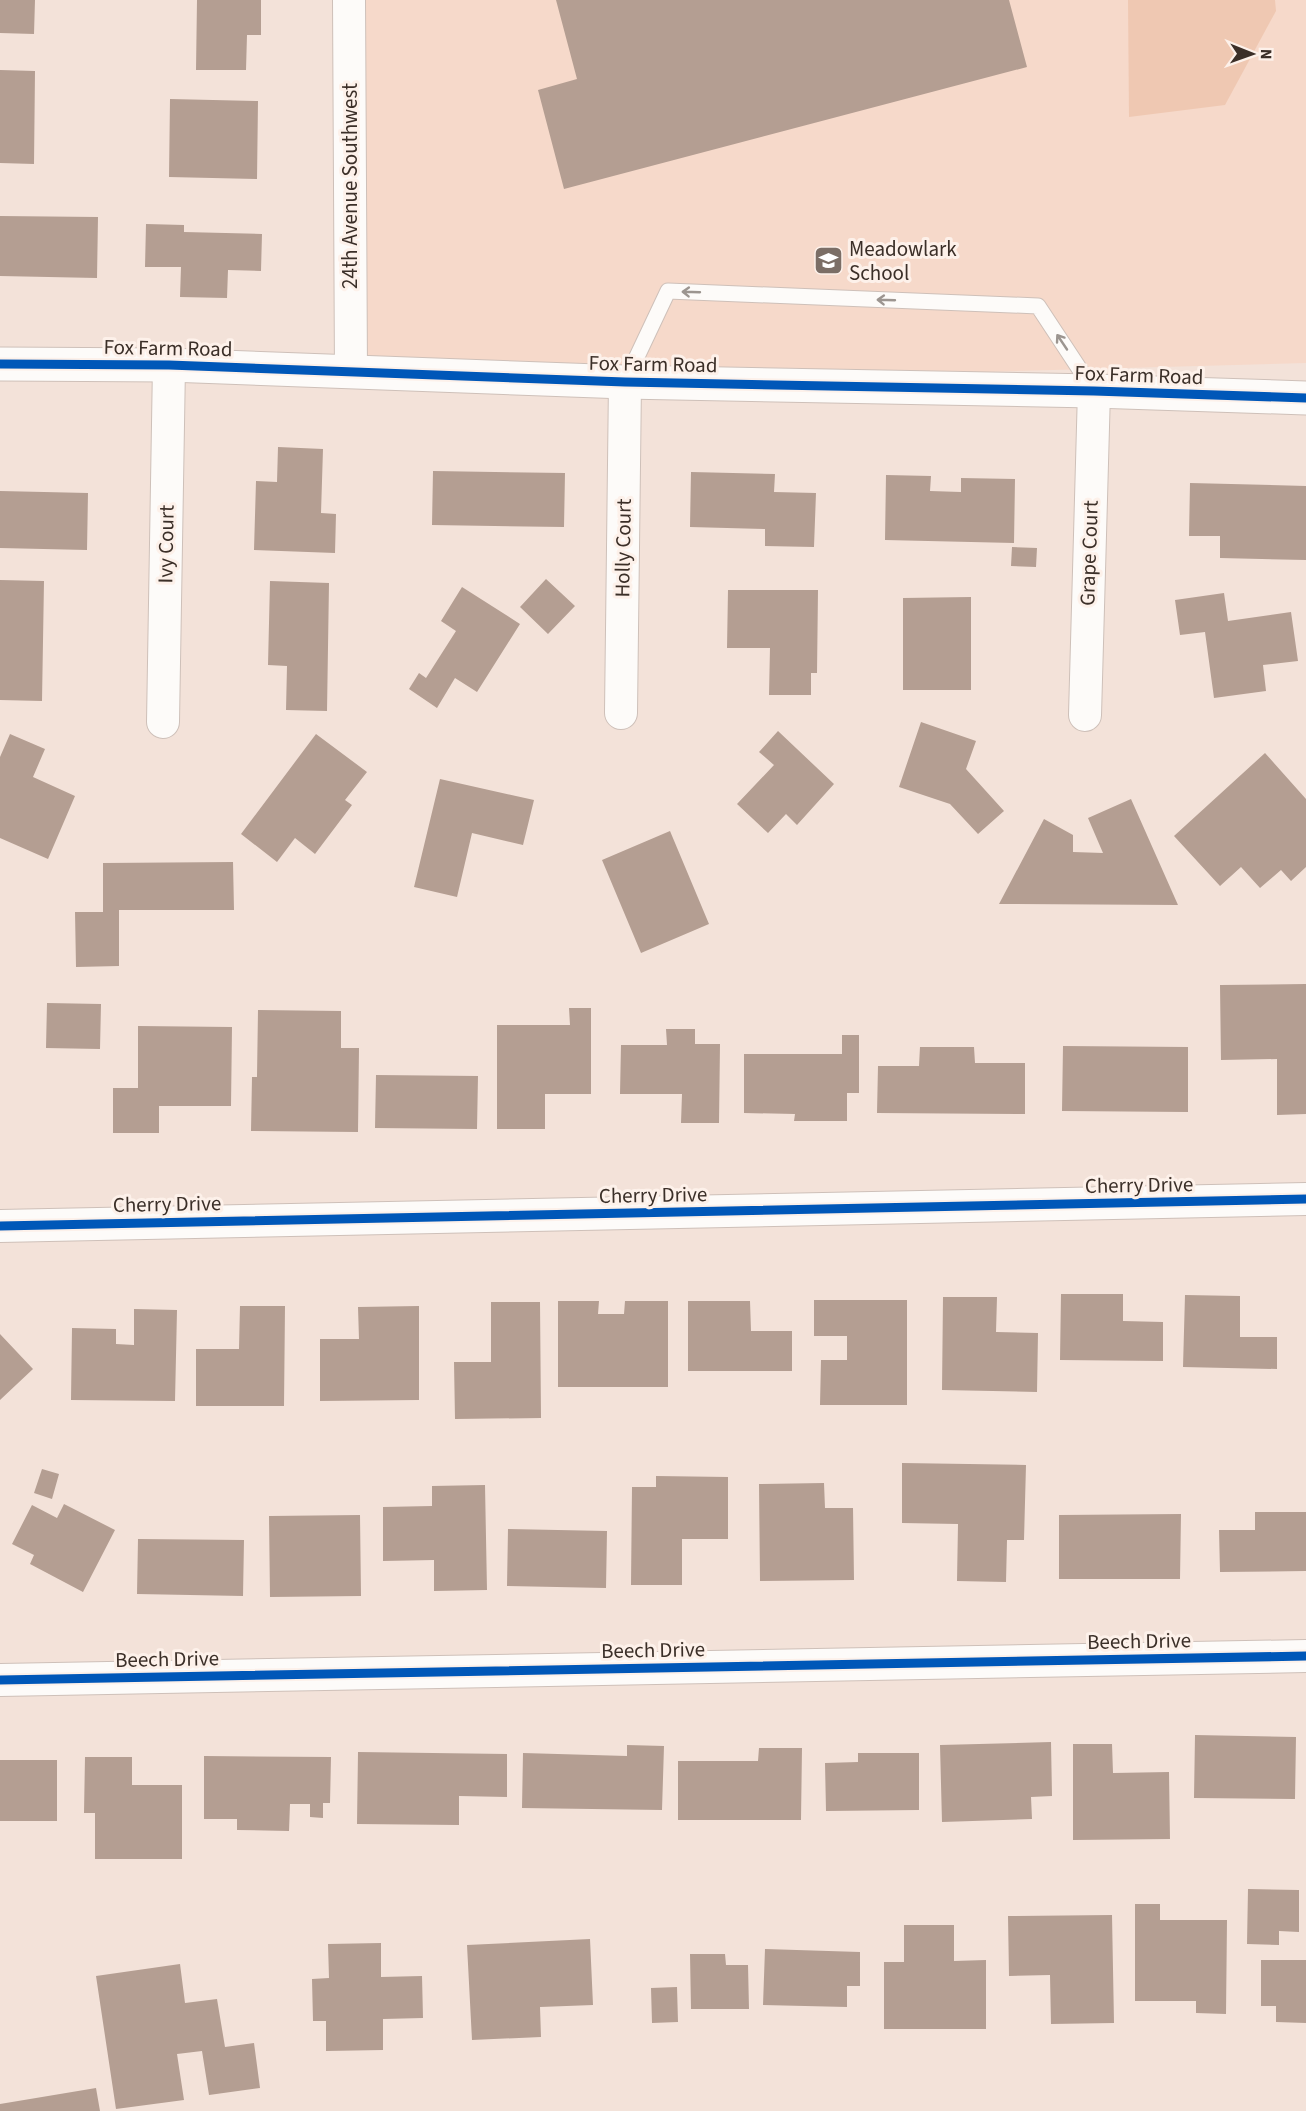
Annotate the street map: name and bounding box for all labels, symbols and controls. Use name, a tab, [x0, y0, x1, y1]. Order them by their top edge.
north arrow	[1222, 24, 1282, 84]
text: N	[1255, 49, 1277, 60]
street label: 24th Avenue Southwest	[335, 83, 365, 289]
place label: Meadowlark School	[849, 234, 957, 288]
school or university icon: Meadowlark School	[812, 245, 844, 277]
one-way arrow	[681, 286, 701, 297]
one-way arrow	[876, 294, 896, 305]
street label: Fox Farm Road	[103, 332, 233, 364]
one-way arrow	[1055, 334, 1067, 351]
street label: Fox Farm Road	[588, 348, 718, 380]
street label: Fox Farm Road	[1074, 358, 1204, 392]
street label: Holly Court	[607, 498, 639, 598]
street label: Grape Court	[1072, 500, 1106, 606]
street label: Ivy Court	[150, 504, 182, 584]
street label: Cherry Drive	[1085, 1169, 1193, 1201]
street label: Cherry Drive	[599, 1179, 707, 1211]
street label: Cherry Drive	[113, 1188, 221, 1220]
street label: Beech Drive	[1087, 1625, 1191, 1657]
street label: Beech Drive	[601, 1634, 705, 1666]
street label: Beech Drive	[115, 1643, 219, 1675]

